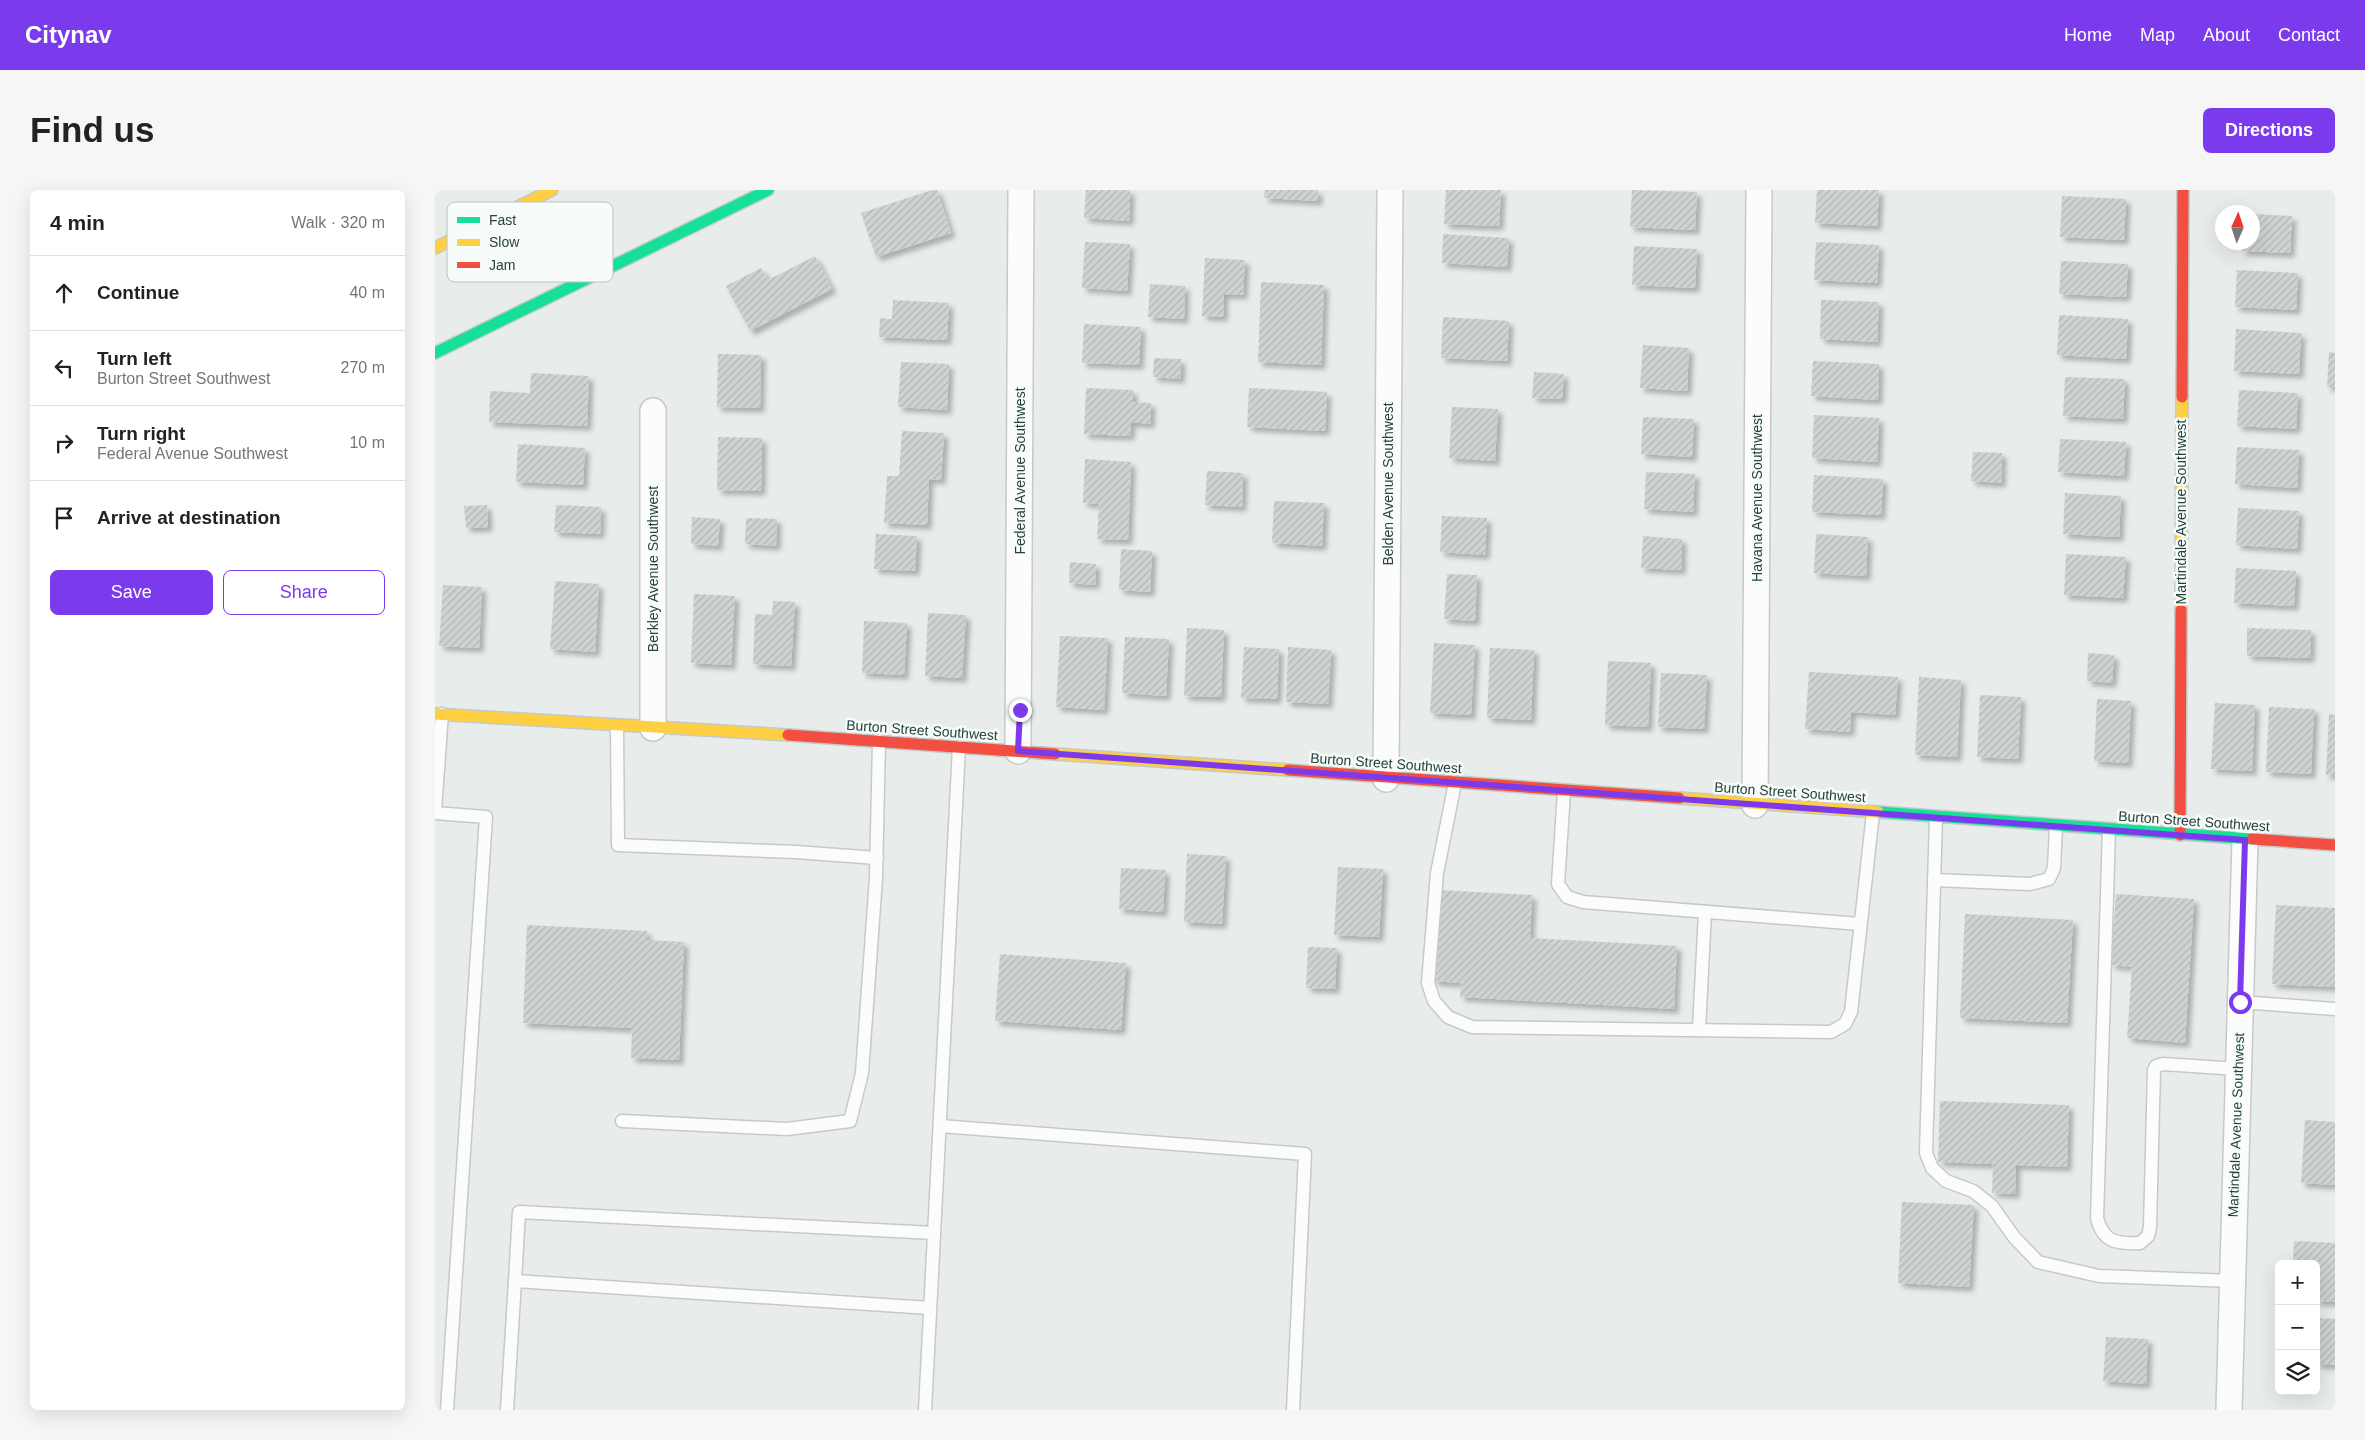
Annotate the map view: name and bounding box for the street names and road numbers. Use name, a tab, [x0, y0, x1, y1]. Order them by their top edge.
street label: Federal Avenue Southwest	[1012, 387, 1028, 555]
street label: Belden Avenue Southwest	[1380, 402, 1396, 566]
street label: Havana Avenue Southwest	[1749, 414, 1765, 582]
street label: Martindale Avenue Southwest	[2173, 419, 2189, 604]
street label: Berkley Avenue Southwest	[645, 486, 661, 652]
street label: Burton Street Southwest	[846, 717, 998, 743]
street label: Burton Street Southwest	[1310, 750, 1462, 776]
street label: Burton Street Southwest	[1714, 779, 1866, 805]
street label: Burton Street Southwest	[2118, 808, 2270, 834]
street label: Martindale Avenue Southwest	[2225, 1032, 2247, 1218]

